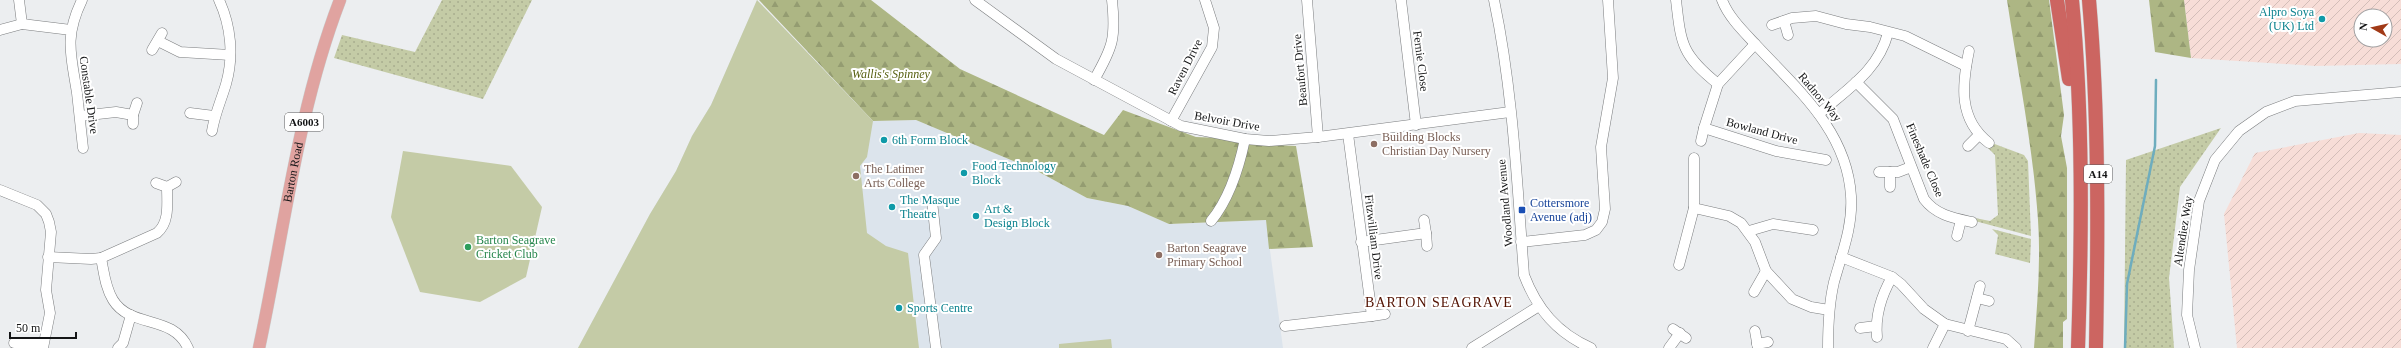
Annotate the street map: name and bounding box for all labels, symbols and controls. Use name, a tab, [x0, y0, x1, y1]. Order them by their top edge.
place label: Alpro Soya (UK) Ltd	[2259, 5, 2315, 33]
north arrow	[2353, 8, 2393, 48]
marker: Alpro Soya (UK) Ltd	[2317, 14, 2327, 24]
text: N	[2357, 22, 2370, 31]
street label: Fernie Close	[1410, 30, 1432, 92]
street label: Beaufort Drive	[1290, 33, 1310, 107]
street label: Raven Drive	[1165, 37, 1205, 97]
street label: Constable Drive	[77, 55, 101, 135]
park label: Wallis's Spinney	[852, 67, 931, 81]
street label: Radnor Way	[1795, 70, 1845, 124]
street label: Belvoir Drive	[1193, 108, 1261, 134]
road number: A6003	[285, 113, 323, 131]
street label: Bowland Drive	[1725, 115, 1799, 147]
street label: Fineshade Close	[1903, 121, 1947, 199]
place label: Building Blocks Christian Day Nursery	[1382, 130, 1491, 158]
place label: 6th Form Block	[892, 133, 968, 147]
marker: 6th Form Block	[879, 135, 889, 145]
marker: Building Blocks Christian Day Nursery	[1369, 139, 1379, 149]
street label: Barton Road	[280, 141, 306, 203]
place label: Food Technology Block	[972, 159, 1056, 187]
street label: Woodland Avenue	[1494, 159, 1516, 247]
place label: The Latimer Arts College	[864, 162, 925, 190]
road number: A14	[2084, 165, 2112, 183]
marker: Food Technology Block	[959, 168, 969, 178]
marker: The Latimer Arts College	[851, 171, 861, 181]
place label: The Masque Theatre	[900, 193, 960, 221]
street label: Fitzwilliam Drive	[1362, 194, 1386, 280]
street label: Altendiez Way	[2171, 195, 2195, 267]
place label: Cottersmore Avenue (adj)	[1530, 196, 1592, 224]
marker: The Masque Theatre	[887, 202, 897, 212]
place label: Art & Design Block	[984, 202, 1050, 230]
marker: Cottersmore Avenue (adj)	[1517, 205, 1527, 215]
marker: Art & Design Block	[971, 211, 981, 221]
place label: Barton Seagrave Cricket Club	[476, 233, 556, 261]
place label: Barton Seagrave Primary School	[1167, 241, 1247, 269]
marker: Barton Seagrave Cricket Club	[463, 242, 473, 252]
marker: Barton Seagrave Primary School	[1154, 250, 1164, 260]
district label: BARTON SEAGRAVE	[1365, 295, 1513, 310]
place label: Sports Centre	[907, 301, 973, 315]
marker: Sports Centre	[894, 303, 904, 313]
scale bar	[10, 314, 76, 340]
text: 50 m	[16, 321, 41, 335]

